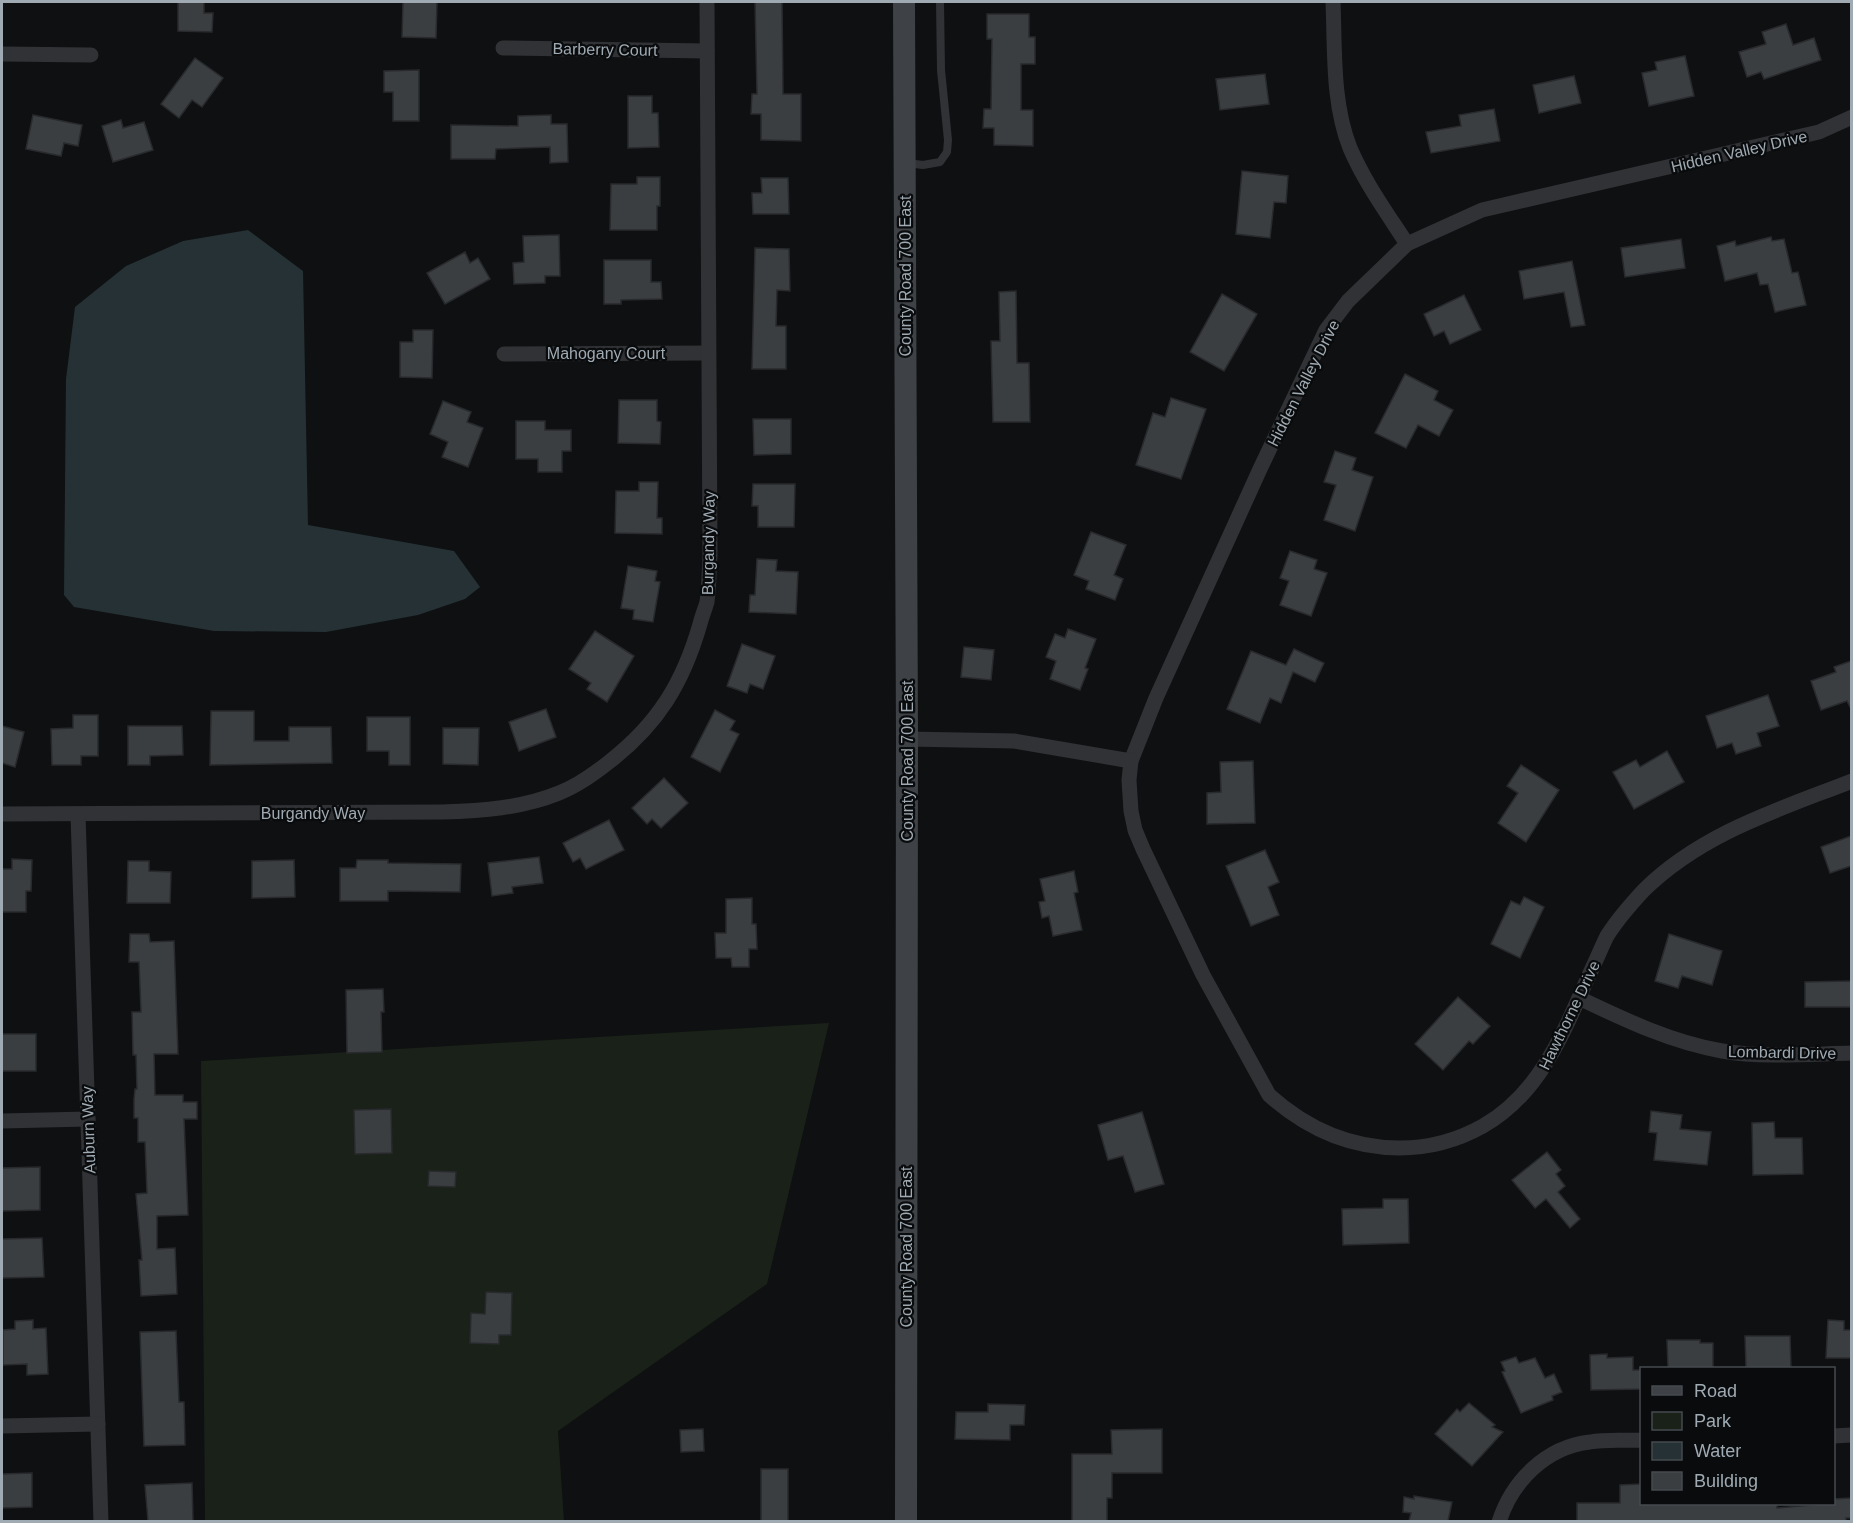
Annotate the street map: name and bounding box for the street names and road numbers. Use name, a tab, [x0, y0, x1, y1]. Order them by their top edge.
street label: Barberry Court	[552, 40, 658, 59]
street label: Hidden Valley Drive	[1669, 128, 1809, 175]
street label: County Road 700 East	[897, 195, 914, 357]
street label: Hidden Valley Drive	[1264, 317, 1343, 449]
street label: Mahogany Court	[547, 345, 666, 362]
street label: Burgandy Way	[699, 491, 718, 595]
street label: County Road 700 East	[899, 680, 916, 842]
street label: Burgandy Way	[261, 805, 365, 822]
street label: Hawthorne Drive	[1536, 958, 1603, 1072]
street label: Lombardi Drive	[1728, 1043, 1836, 1062]
street label: Auburn Way	[78, 1086, 99, 1174]
street label: County Road 700 East	[898, 1166, 915, 1328]

